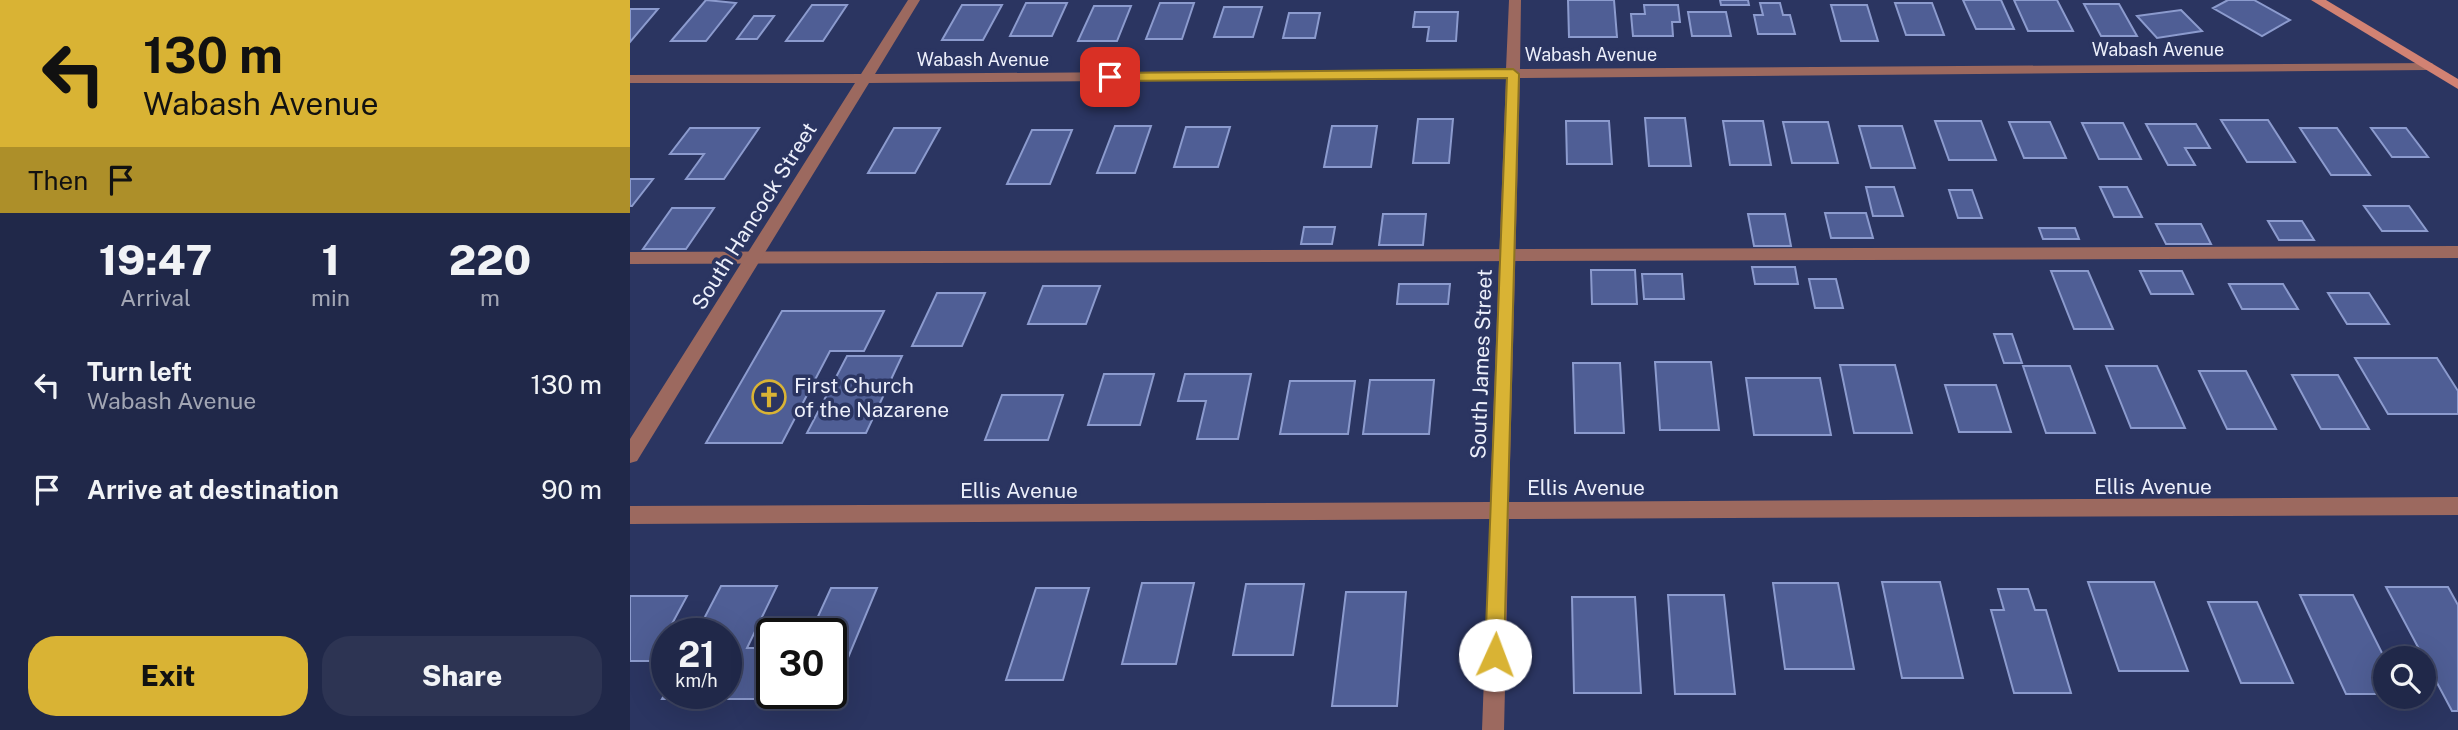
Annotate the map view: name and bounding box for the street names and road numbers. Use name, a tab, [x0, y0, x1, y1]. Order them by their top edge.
street label: Wabash Avenue	[2092, 39, 2224, 60]
street label: Wabash Avenue	[1525, 44, 1657, 65]
street label: Wabash Avenue	[917, 49, 1049, 70]
street label: South Hancock Street	[686, 118, 822, 314]
street label: South James Street	[1465, 269, 1497, 459]
street label: Ellis Avenue	[2094, 474, 2212, 499]
street label: Ellis Avenue	[1527, 475, 1645, 500]
street label: Ellis Avenue	[960, 478, 1078, 503]

